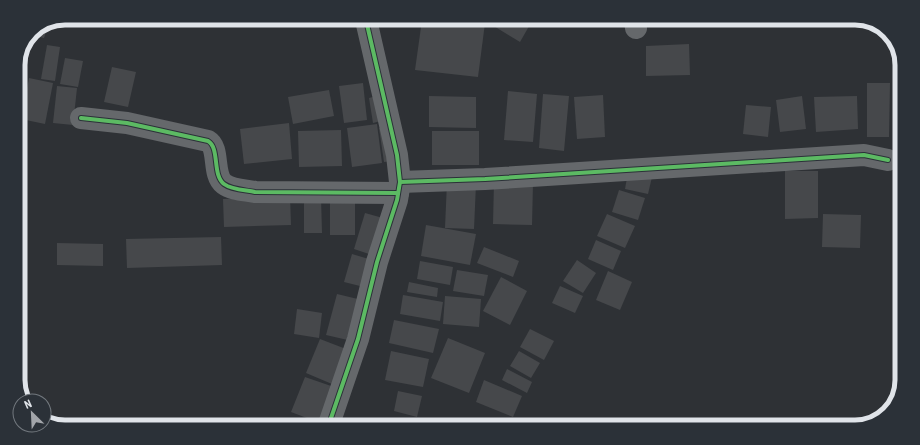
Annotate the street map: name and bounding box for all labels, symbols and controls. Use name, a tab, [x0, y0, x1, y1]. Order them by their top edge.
north arrow	[12, 393, 52, 433]
text: N	[22, 397, 34, 412]

